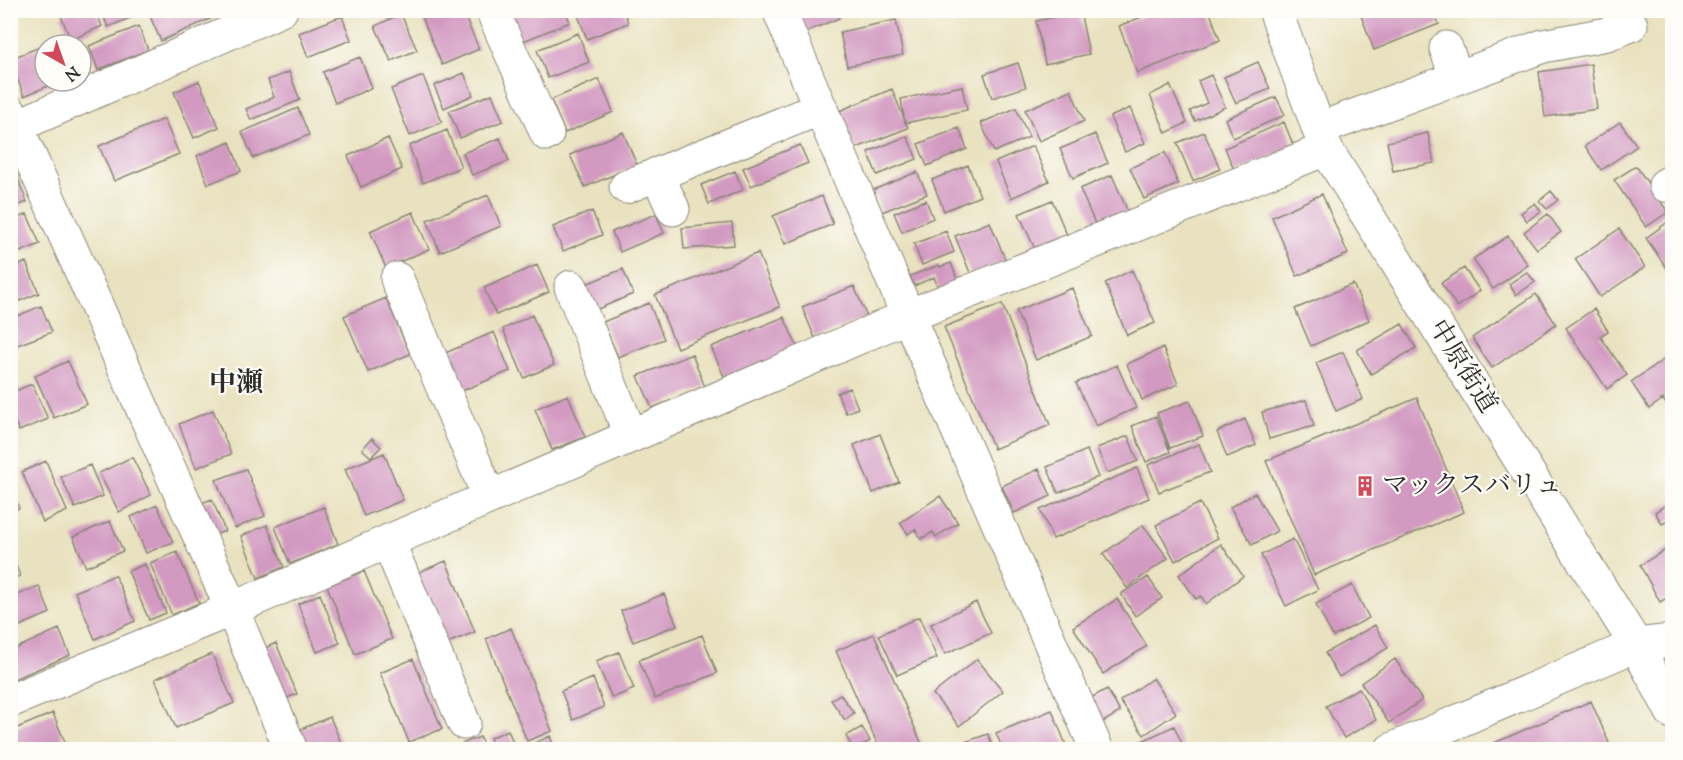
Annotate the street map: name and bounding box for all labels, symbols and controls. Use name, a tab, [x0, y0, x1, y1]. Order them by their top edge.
north arrow	[33, 33, 93, 93]
text: N	[59, 60, 83, 86]
street label: 中原街道	[1419, 313, 1505, 421]
district label: 中瀬	[209, 365, 263, 404]
place label: マックスバリュ	[1382, 468, 1562, 505]
building icon: マックスバリュ	[1353, 474, 1377, 498]

